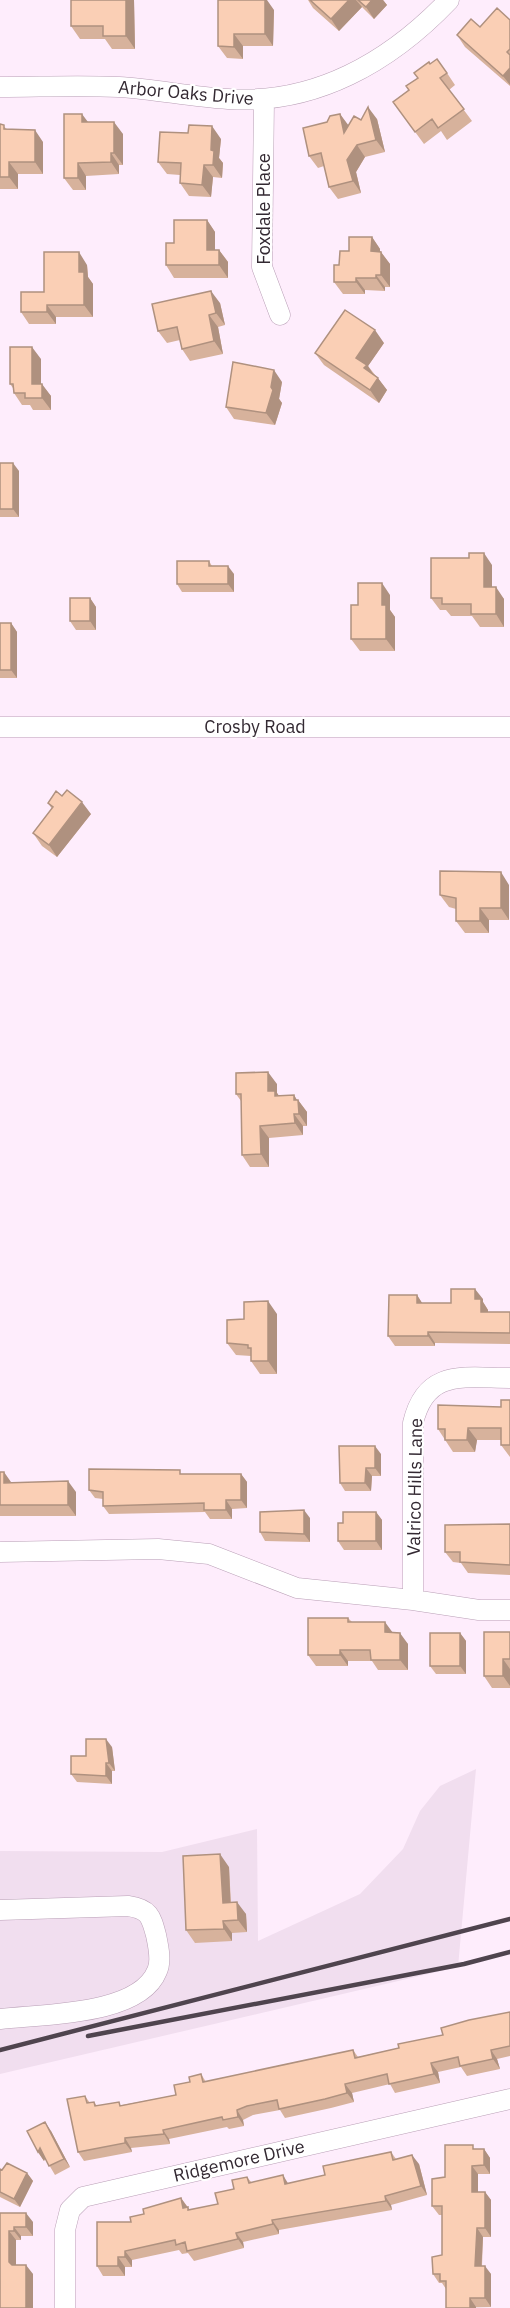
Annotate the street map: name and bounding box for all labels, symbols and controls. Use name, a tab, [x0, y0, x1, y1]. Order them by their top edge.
street label: Arbor Oaks Drive	[117, 75, 255, 110]
street label: Foxdale Place	[252, 153, 275, 265]
street label: Crosby Road	[204, 715, 306, 738]
street label: Valrico Hills Lane	[402, 1418, 427, 1556]
street label: Ridgemore Drive	[171, 2134, 307, 2187]

